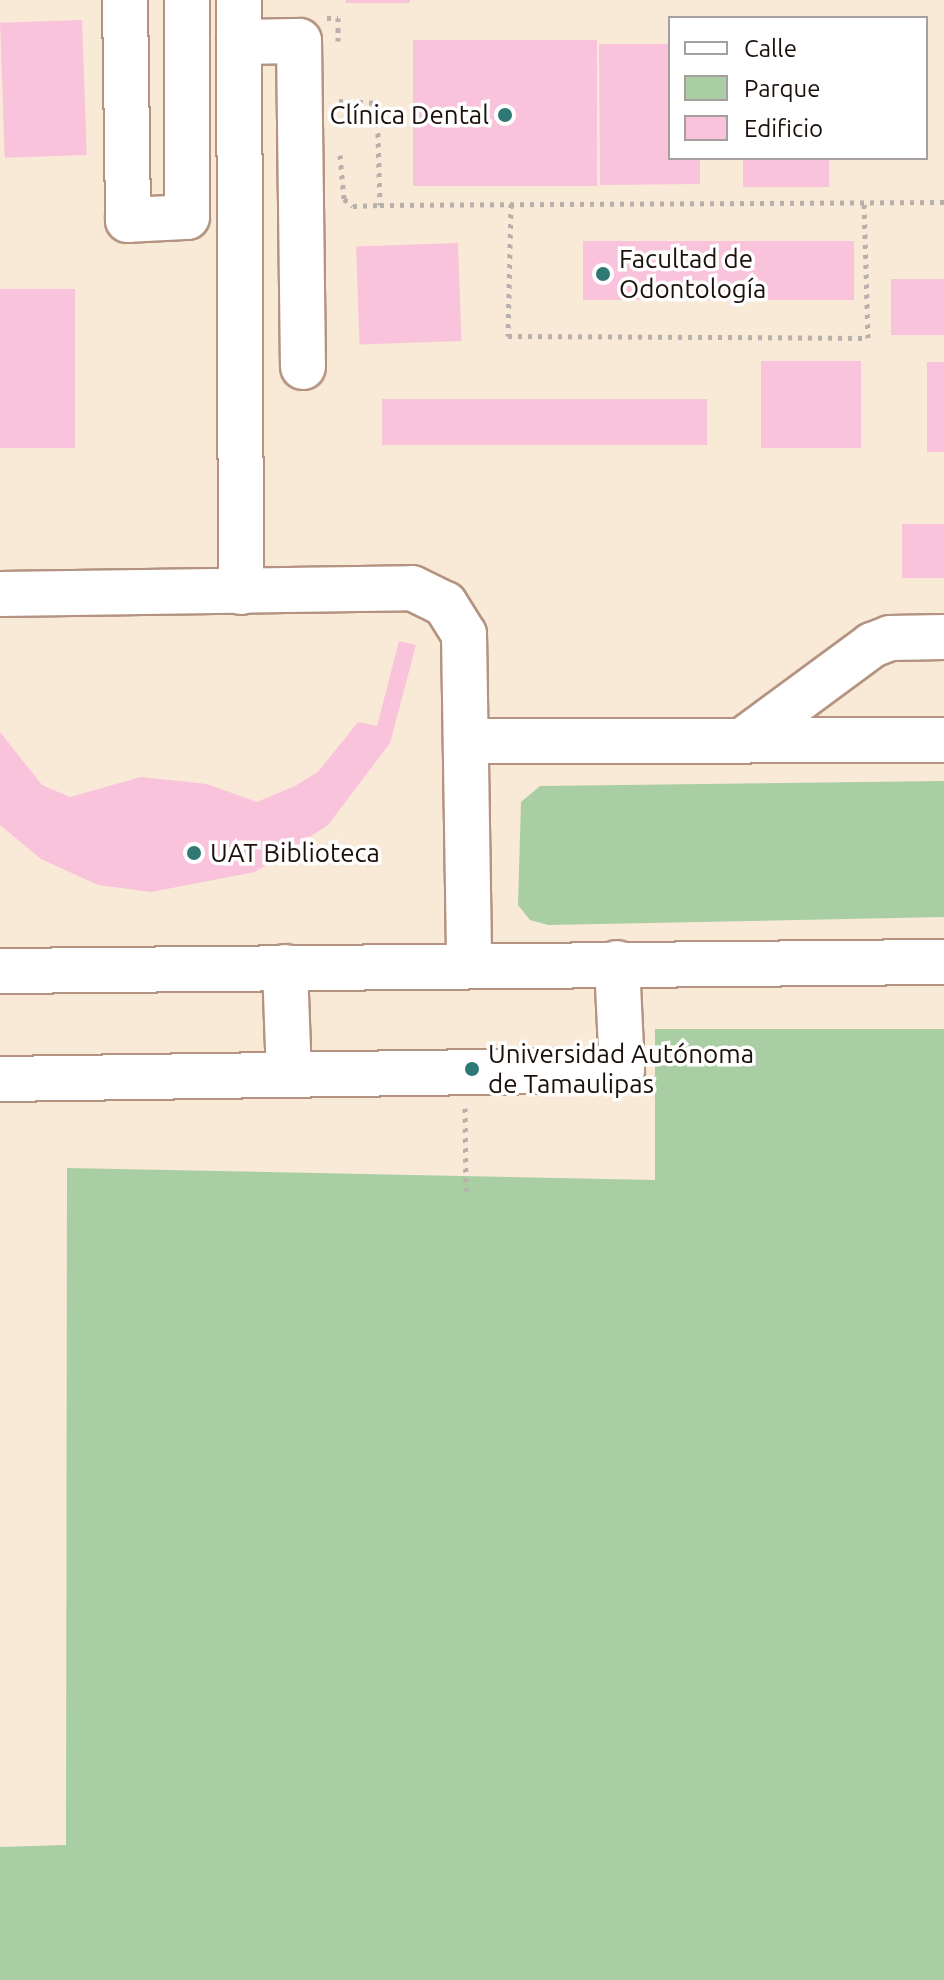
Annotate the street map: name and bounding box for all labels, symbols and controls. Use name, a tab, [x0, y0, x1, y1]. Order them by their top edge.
legend	[668, 16, 928, 160]
text: Calle	[744, 35, 797, 62]
text: Parque	[744, 75, 821, 102]
place label: Clínica Dental	[330, 99, 489, 131]
marker: Clínica Dental	[496, 106, 514, 124]
text: Edificio	[744, 115, 823, 142]
place label: Facultad de Odontología	[619, 243, 766, 304]
marker: Facultad de Odontología	[594, 265, 612, 283]
place label: UAT Biblioteca	[210, 837, 380, 869]
marker: UAT Biblioteca	[185, 844, 203, 862]
place label: Universidad Autónoma de Tamaulipas	[488, 1038, 754, 1100]
marker: Universidad Autónoma de Tamaulipas	[463, 1060, 481, 1078]

